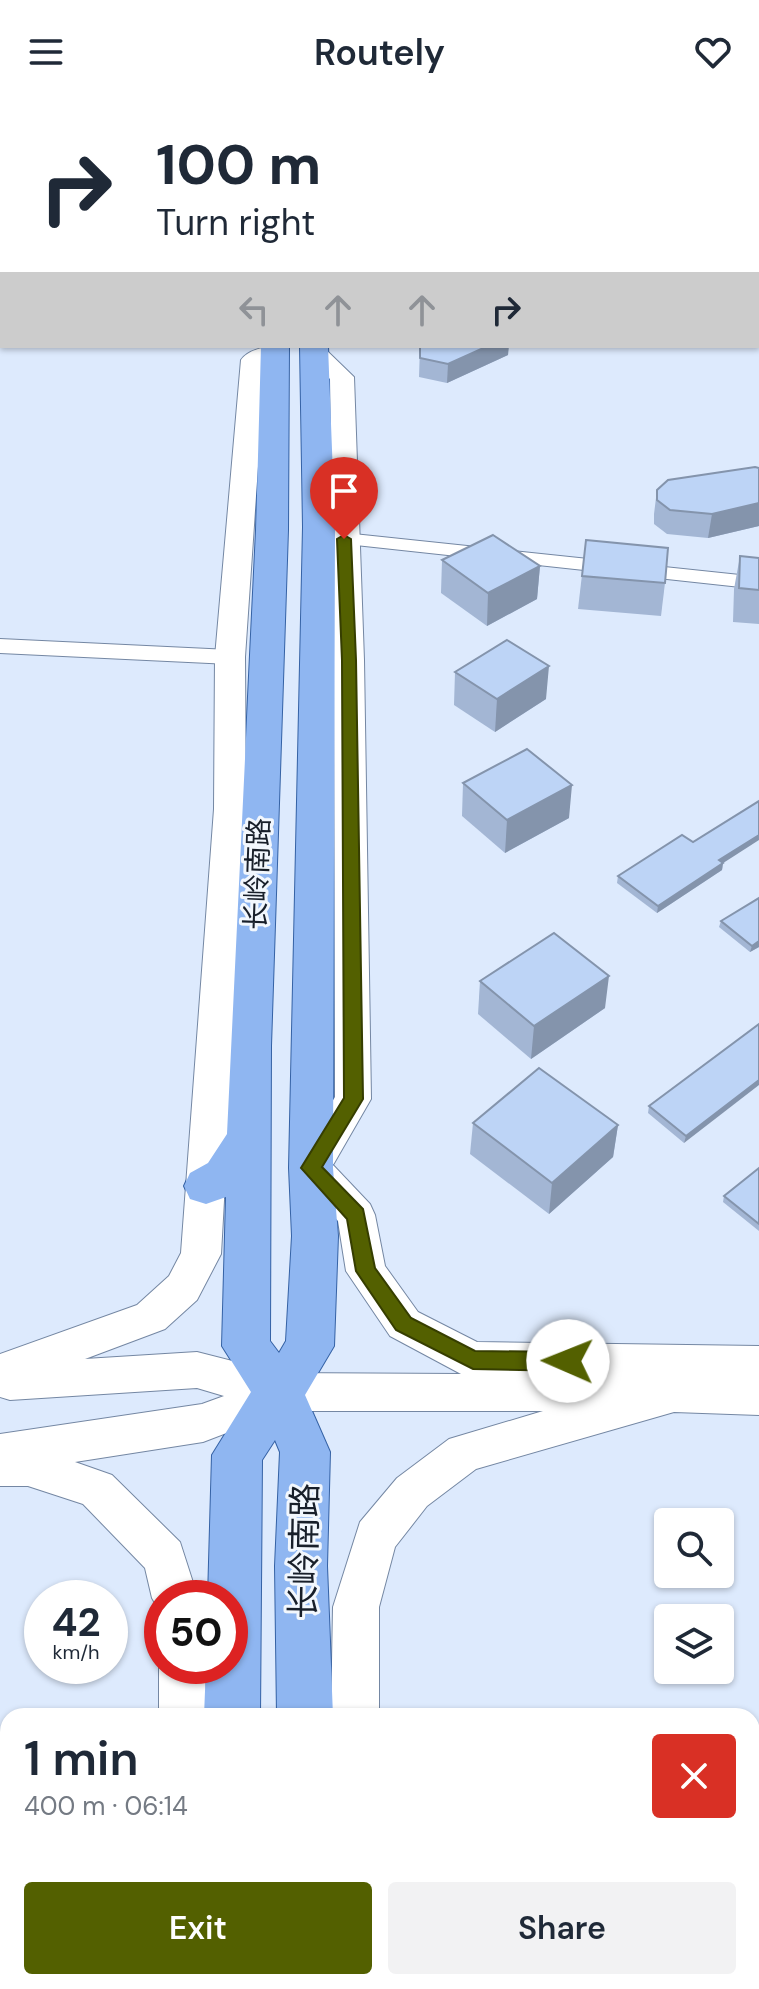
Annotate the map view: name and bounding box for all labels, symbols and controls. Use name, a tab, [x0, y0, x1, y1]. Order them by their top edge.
text: Routely	[314, 29, 445, 76]
icon: menu	[24, 30, 68, 74]
icon: heart	[691, 30, 735, 74]
text: 100 m	[156, 128, 321, 201]
icon: right	[24, 136, 128, 240]
text: Turn right	[156, 199, 315, 246]
icon: left	[232, 288, 276, 332]
icon: ahead	[316, 288, 360, 332]
icon: ahead	[400, 288, 444, 332]
icon: right	[484, 288, 528, 332]
pin	[310, 457, 378, 539]
icon: arrive	[322, 469, 366, 513]
street label: 长岭南路	[237, 817, 278, 931]
position arrow	[526, 1319, 610, 1403]
street label: 长岭南路	[281, 1483, 328, 1619]
map controls	[654, 1508, 734, 1684]
button: search	[654, 1508, 734, 1588]
speed limit sign: 50	[144, 1580, 248, 1684]
text: 42	[51, 1596, 101, 1648]
button: layers	[654, 1604, 734, 1684]
text: km/h	[52, 1639, 100, 1665]
text: 1 min	[24, 1727, 139, 1790]
button: close	[652, 1734, 736, 1818]
text: 400 m · 06:14	[24, 1789, 188, 1823]
button: Exit	[24, 1882, 372, 1974]
button: Share	[388, 1882, 736, 1974]

